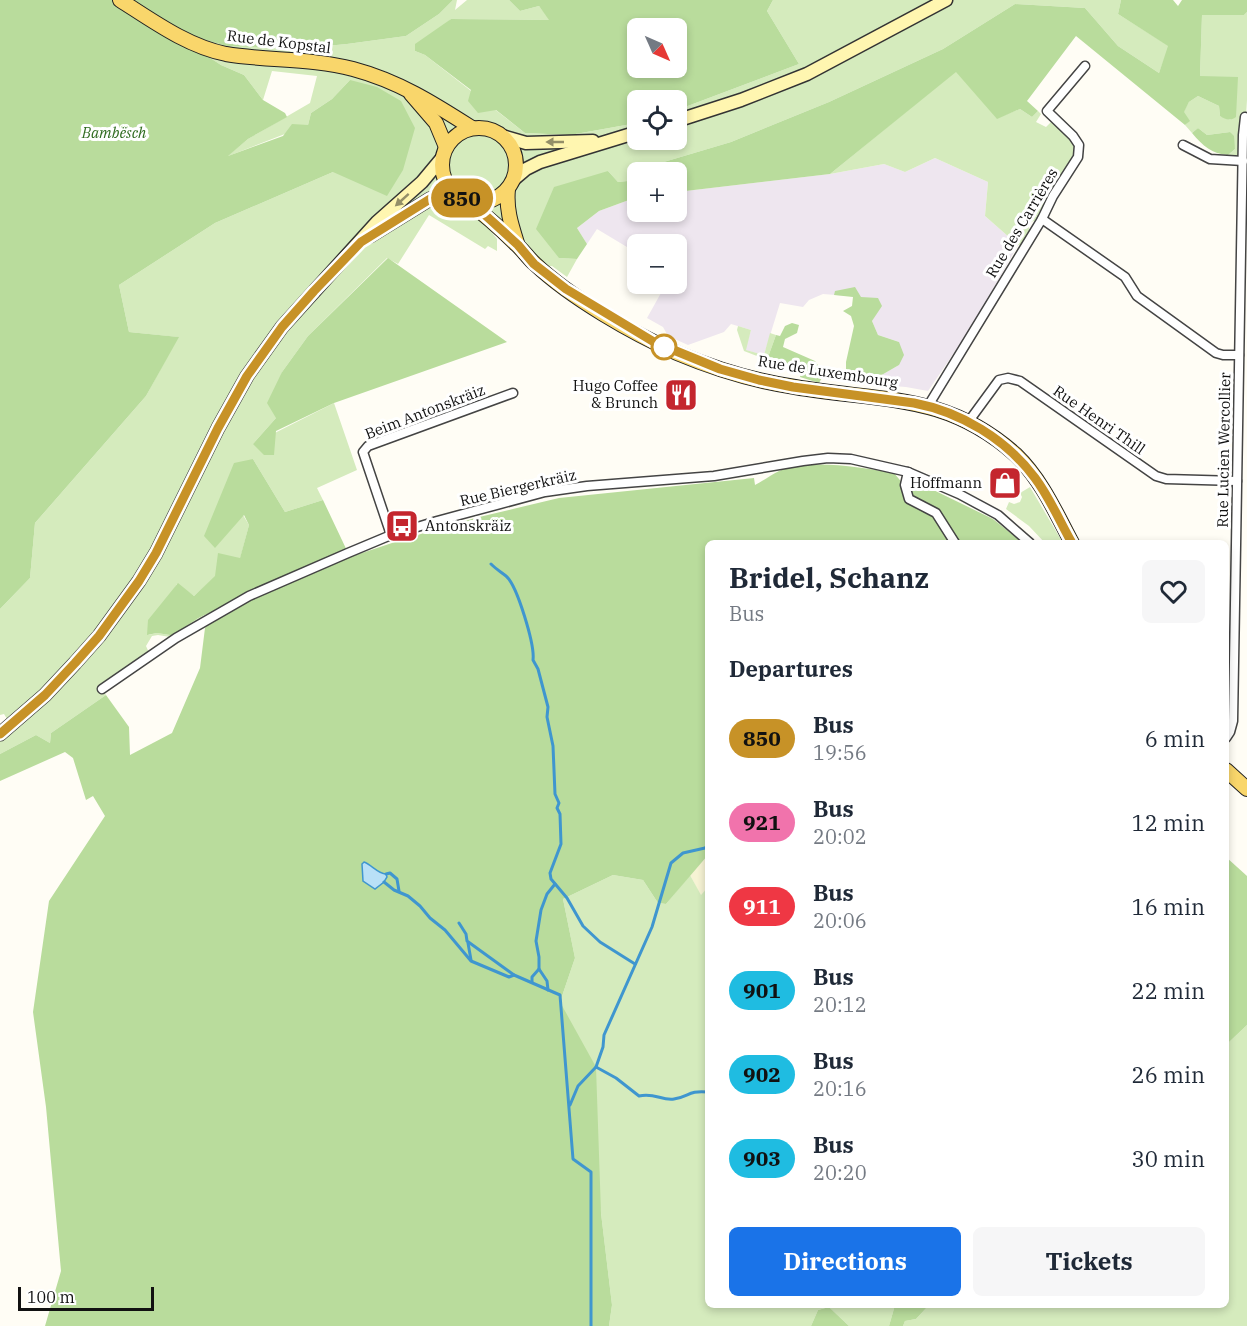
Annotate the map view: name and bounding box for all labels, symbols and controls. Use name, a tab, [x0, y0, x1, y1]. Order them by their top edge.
north arrow	[627, 18, 687, 78]
map controls	[627, 18, 687, 294]
street label: Rue de Kopstal	[226, 26, 332, 57]
button: locate	[627, 90, 687, 150]
park label: Bambësch	[81, 123, 147, 142]
one-way arrow	[546, 138, 565, 147]
button: +	[627, 162, 687, 222]
street label: Rue des Carrières	[981, 164, 1062, 281]
line badge: 850	[428, 178, 496, 218]
text: 850	[443, 184, 481, 212]
one-way arrow	[395, 193, 410, 206]
button: −	[627, 234, 687, 294]
unlabelled marker	[651, 334, 677, 360]
street label: Rue de Luxembourg	[757, 351, 900, 392]
street label: Rue Lucien Wercollier	[1213, 372, 1234, 528]
place label: Hugo Coffee & Brunch	[573, 376, 658, 412]
restaurant icon: Hugo Coffee & Brunch	[663, 377, 699, 413]
street label: Beim Antonskräiz	[362, 380, 488, 443]
street label: Rue Henri Thill	[1050, 381, 1149, 458]
street label: Rue Biergerkräiz	[458, 465, 578, 510]
shop icon: Hoffmann	[987, 465, 1023, 501]
place label: Hoffmann	[910, 473, 982, 492]
bus stop icon: Antonskräiz	[384, 508, 420, 544]
place label: Antonskräiz	[425, 516, 511, 535]
text: Bridel, Schanz	[729, 559, 929, 596]
button: heart	[1142, 560, 1205, 623]
text: Bus	[729, 600, 764, 627]
text: Departures	[729, 654, 853, 683]
text: Bus	[813, 710, 854, 739]
text: 850	[743, 724, 781, 752]
text: 6 min	[1145, 724, 1205, 753]
text: 19:56	[813, 739, 867, 766]
text: Bus	[813, 794, 854, 823]
text: 921	[743, 808, 781, 836]
text: 12 min	[1132, 808, 1205, 837]
text: 20:02	[813, 823, 867, 850]
text: Bus	[813, 878, 854, 907]
text: 911	[743, 892, 781, 920]
text: 16 min	[1132, 892, 1205, 921]
text: 20:06	[813, 907, 867, 934]
text: Bus	[813, 962, 854, 991]
text: 901	[743, 976, 781, 1004]
text: 22 min	[1132, 976, 1205, 1005]
text: 20:12	[813, 991, 867, 1018]
text: Bus	[813, 1046, 854, 1075]
text: 902	[743, 1060, 781, 1088]
text: 26 min	[1132, 1060, 1205, 1089]
text: 20:16	[813, 1075, 867, 1102]
text: Bus	[813, 1130, 854, 1159]
text: 903	[743, 1144, 781, 1172]
text: 30 min	[1132, 1144, 1205, 1173]
text: 20:20	[813, 1159, 867, 1186]
button: Directions	[729, 1227, 961, 1296]
button: Tickets	[973, 1227, 1205, 1296]
scale bar	[18, 1284, 154, 1312]
text: 100 m	[27, 1287, 75, 1307]

